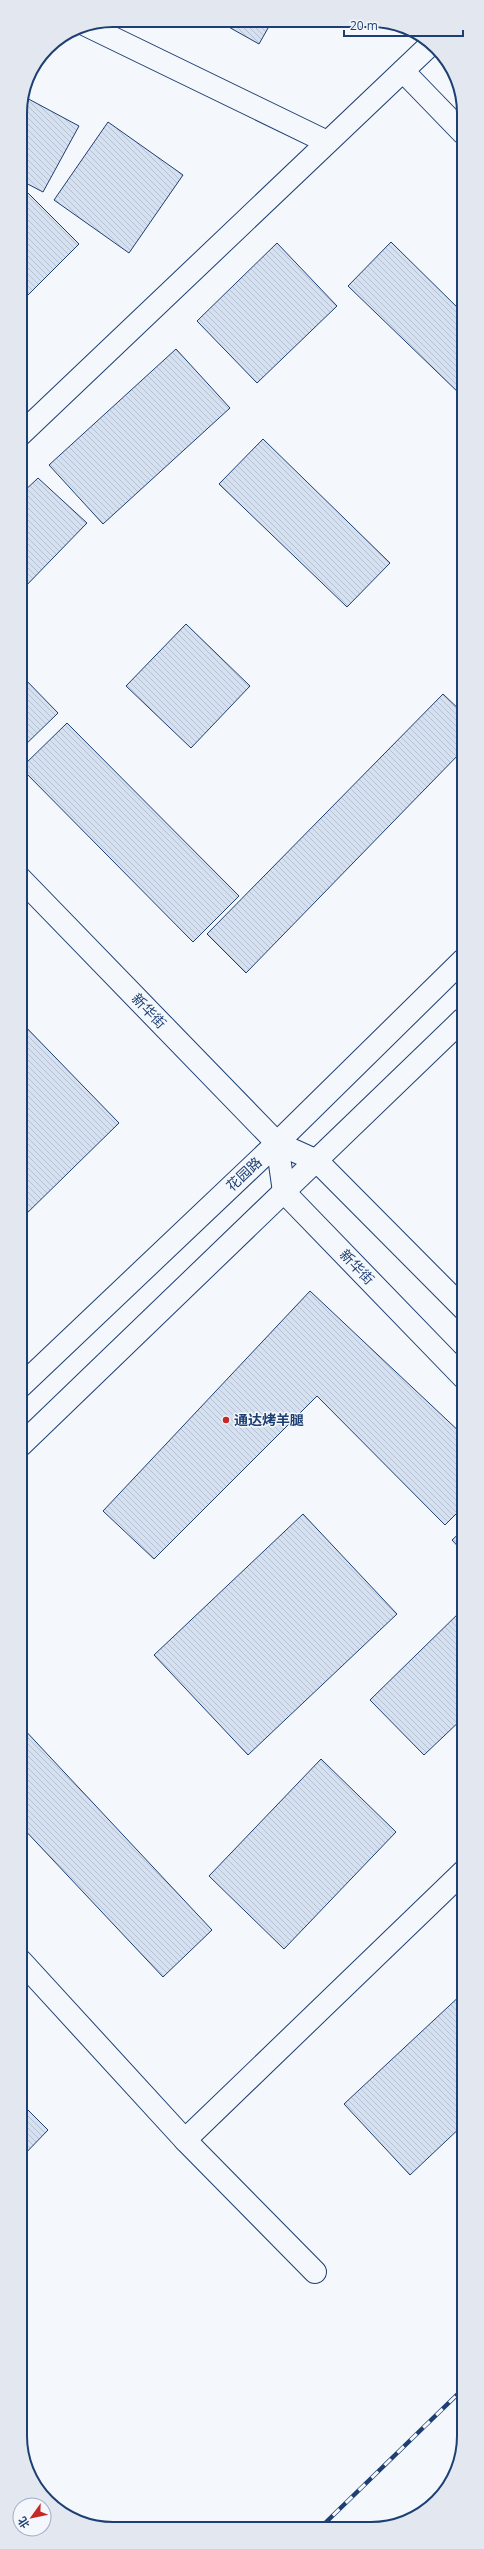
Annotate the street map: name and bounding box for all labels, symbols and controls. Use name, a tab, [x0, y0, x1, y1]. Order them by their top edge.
scale bar	[344, 12, 463, 38]
text: 20 m	[350, 17, 378, 34]
street label: 新华街	[128, 989, 171, 1032]
street label: 花园路	[222, 1152, 265, 1195]
street label: 新华街	[336, 1245, 379, 1288]
place label: 通达烤羊腿	[234, 1410, 304, 1429]
marker: 通达烤羊腿	[221, 1415, 231, 1425]
north arrow	[12, 2497, 52, 2537]
text: 北	[14, 2514, 32, 2531]

